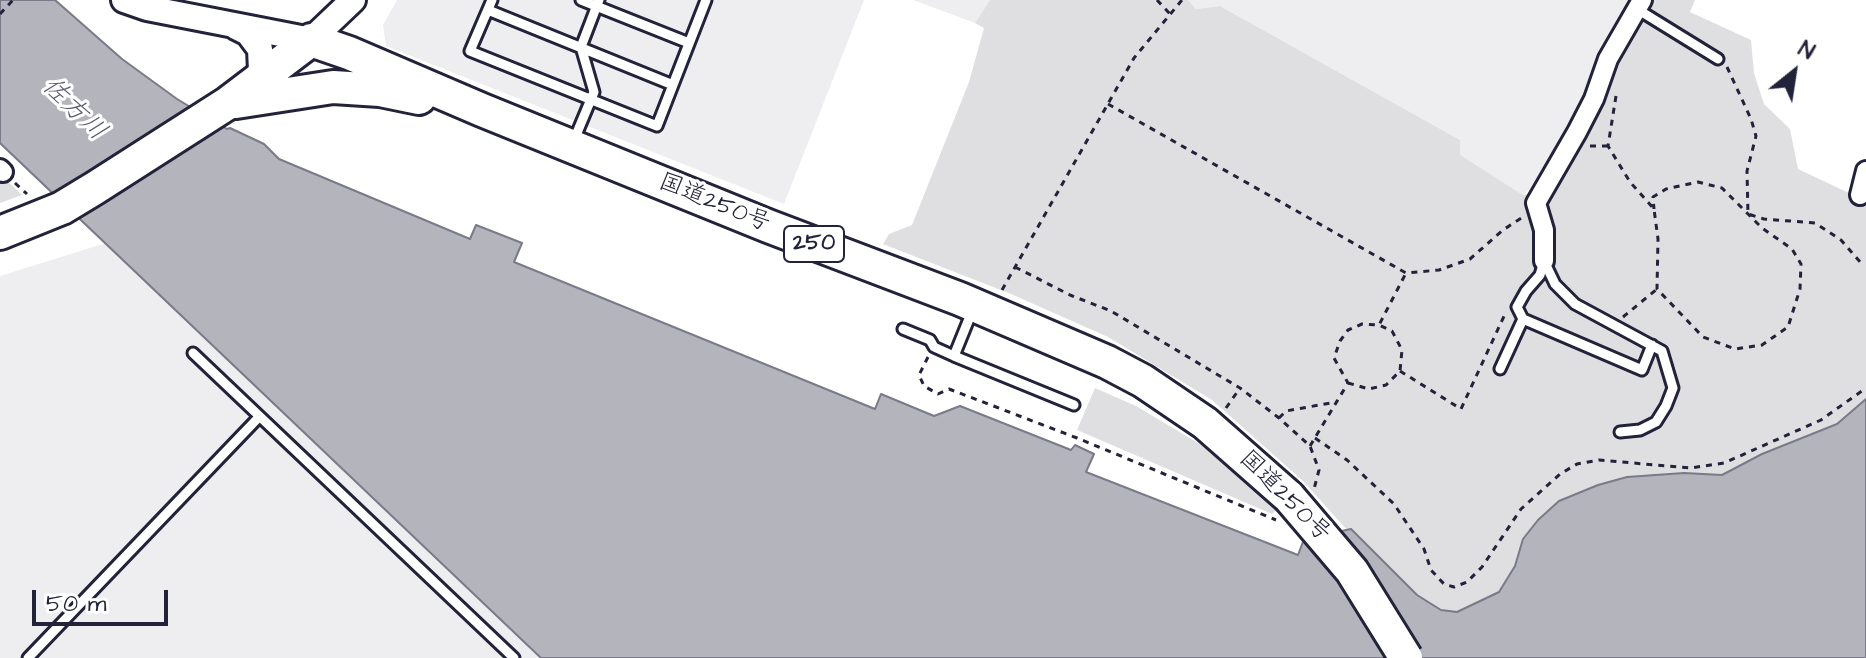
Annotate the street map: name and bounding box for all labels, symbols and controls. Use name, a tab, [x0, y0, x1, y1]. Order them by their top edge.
north arrow	[1754, 32, 1834, 112]
text: N	[1793, 34, 1820, 68]
water label: 佐方川	[34, 72, 112, 148]
street label: 国道250号	[654, 169, 774, 239]
road number: 250	[784, 226, 844, 262]
street label: 国道250号	[1232, 445, 1336, 549]
scale bar	[36, 574, 172, 624]
text: 50 m	[46, 587, 106, 621]

